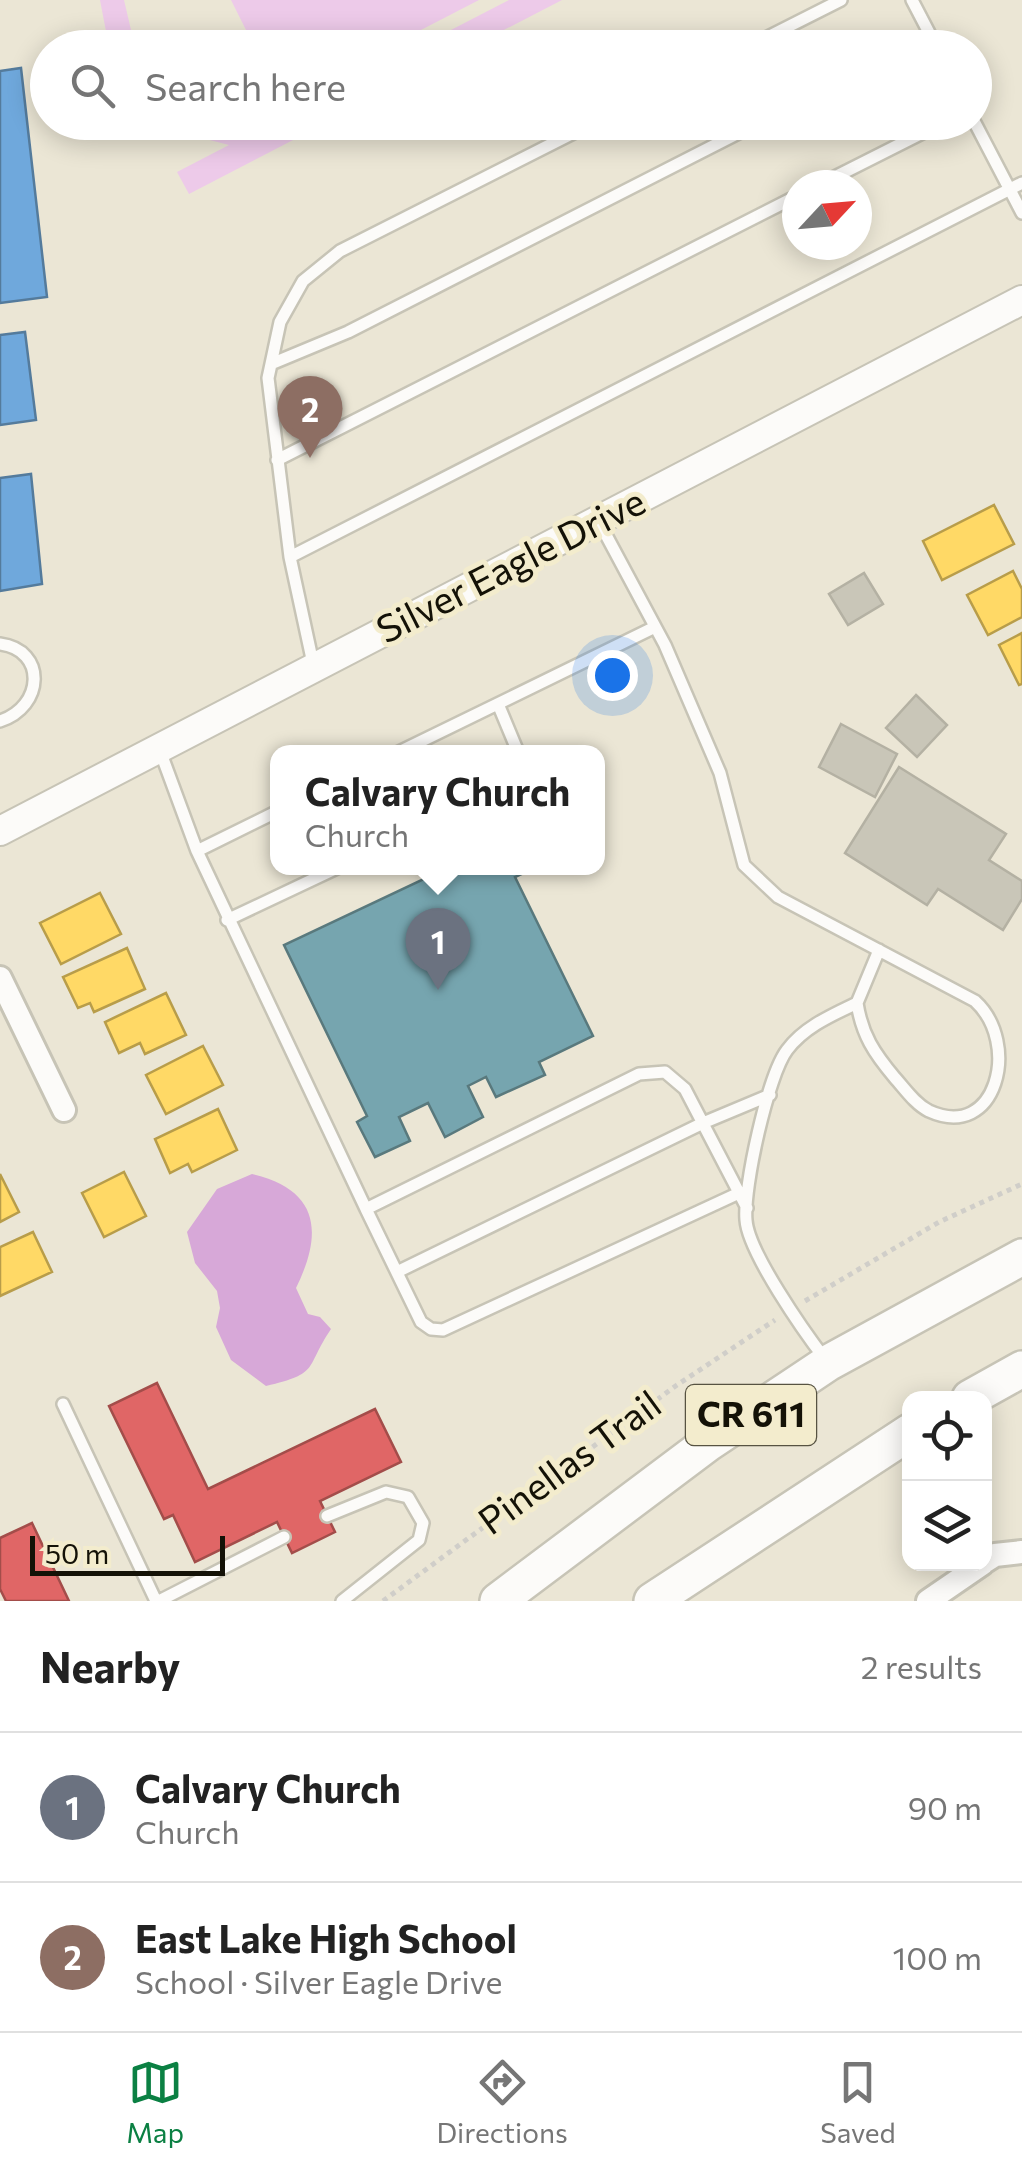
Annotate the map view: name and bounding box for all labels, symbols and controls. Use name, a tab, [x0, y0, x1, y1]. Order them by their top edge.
search box	[30, 30, 992, 140]
icon: search	[65, 58, 120, 113]
text: Search here	[145, 62, 346, 109]
north arrow	[782, 170, 872, 260]
pin: 2	[278, 376, 342, 458]
street label: Silver Eagle Drive	[368, 476, 652, 652]
your location	[587, 650, 638, 701]
popup	[270, 745, 605, 875]
text: Calvary Church	[305, 767, 570, 814]
text: Church	[305, 814, 409, 854]
pin: 1	[406, 908, 470, 990]
street label: Pinellas Trail	[468, 1379, 669, 1543]
road number: CR 611	[686, 1385, 816, 1445]
map controls	[902, 1391, 992, 1571]
button: locate	[902, 1391, 992, 1481]
button: layers	[902, 1481, 992, 1571]
scale bar	[30, 1531, 225, 1576]
text: 50 m	[45, 1536, 109, 1570]
text: Nearby	[40, 1640, 180, 1692]
text: 2 results	[861, 1646, 982, 1686]
text: Calvary Church	[135, 1764, 401, 1811]
text: 1	[65, 1787, 80, 1827]
text: 90 m	[908, 1787, 982, 1827]
text: Church	[135, 1811, 240, 1851]
text: East Lake High School	[135, 1914, 517, 1961]
text: 2	[63, 1937, 82, 1977]
text: 100 m	[893, 1937, 982, 1977]
text: School · Silver Eagle Drive	[135, 1961, 502, 2001]
tab: Map	[126, 2055, 184, 2149]
tab: Directions	[436, 2055, 568, 2149]
tab: Saved	[820, 2055, 896, 2149]

